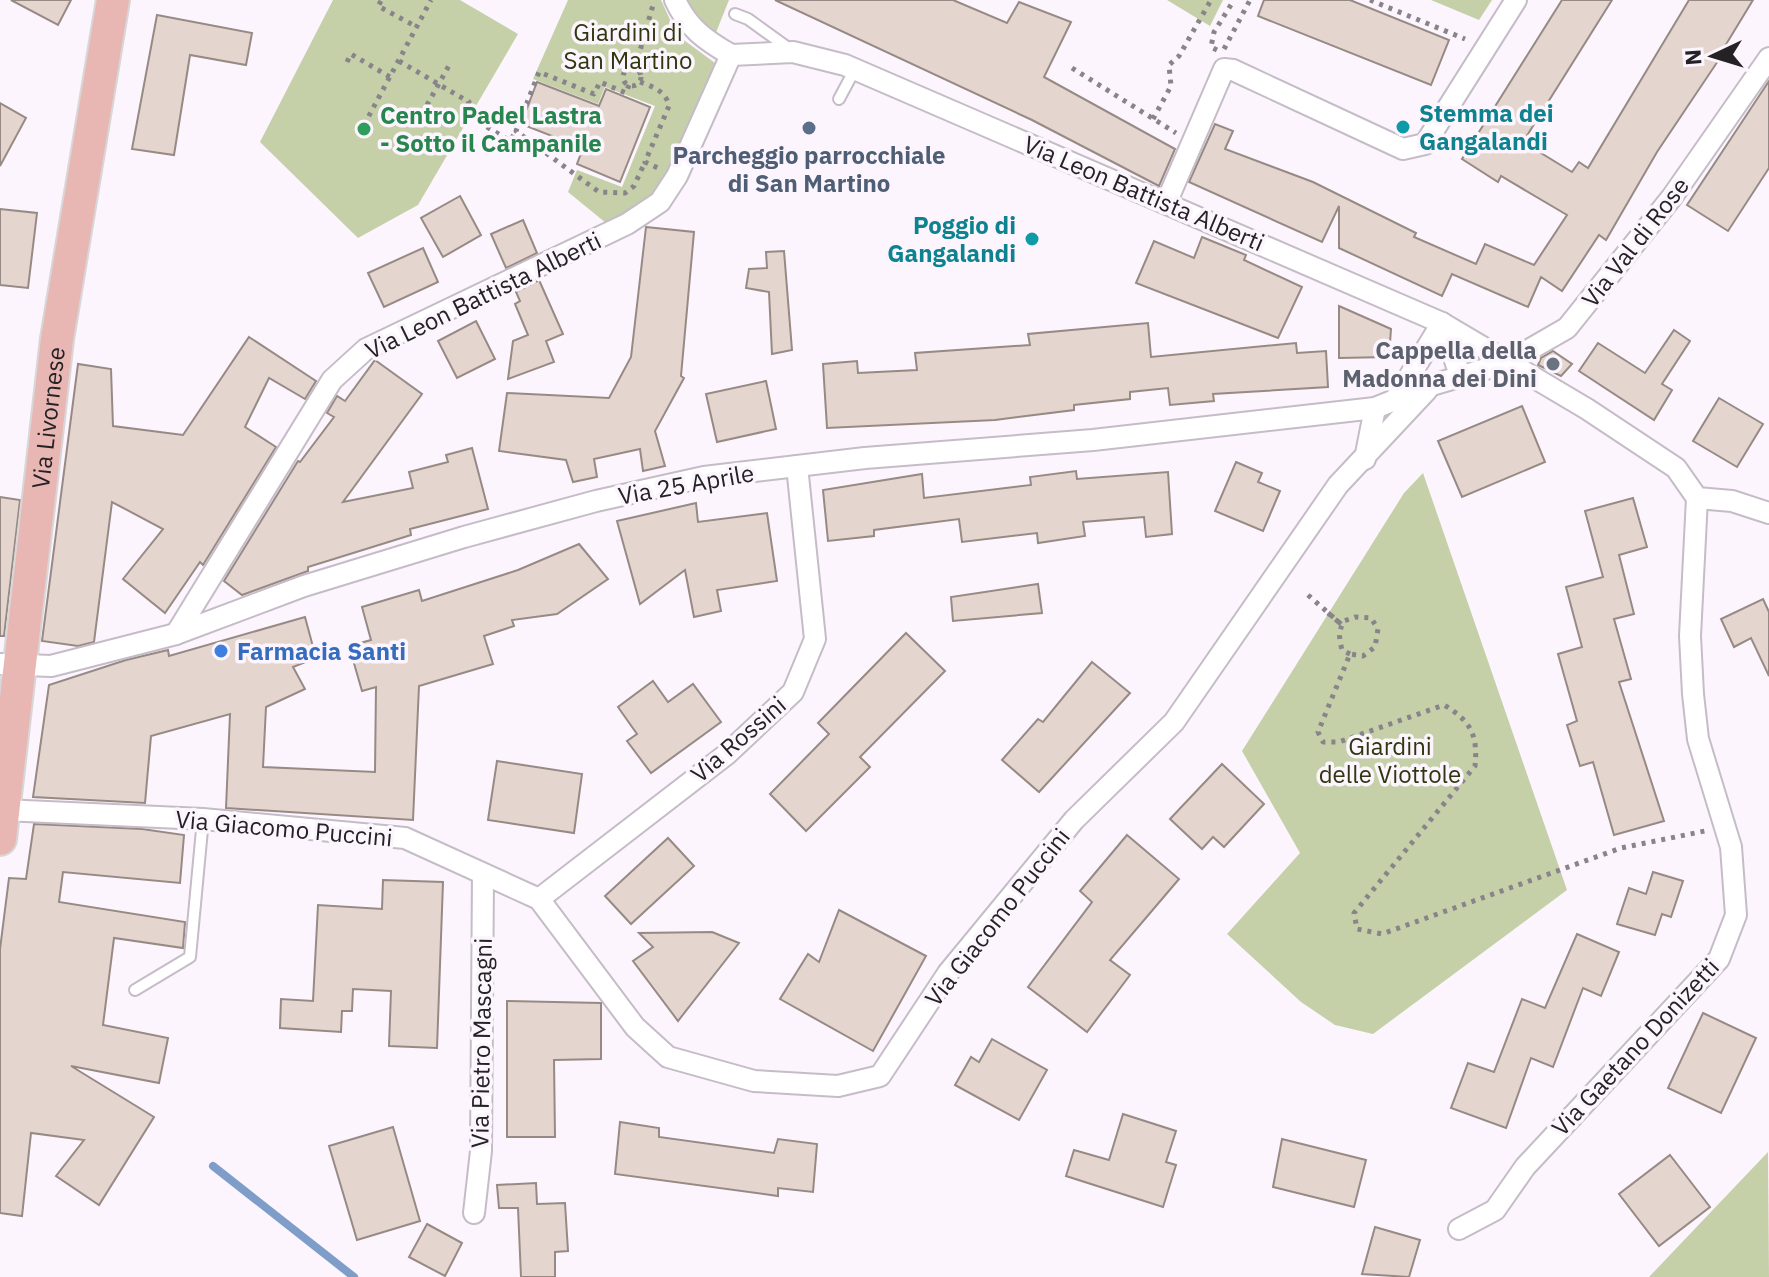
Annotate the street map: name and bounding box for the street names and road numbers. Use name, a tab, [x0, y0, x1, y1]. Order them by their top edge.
street label: Via Leon Battista Alberti	[1019, 128, 1269, 258]
street label: Via Val di Rose	[1574, 170, 1696, 314]
street label: Via Leon Battista Alberti	[360, 224, 606, 366]
street label: Via Livornese	[24, 345, 72, 490]
street label: Via 25 Aprile	[616, 456, 756, 512]
street label: Via Rossini	[684, 689, 792, 789]
street label: Via Giacomo Puccini	[174, 803, 394, 853]
street label: Via Giacomo Puccini	[917, 821, 1077, 1013]
street label: Via Pietro Mascagni	[463, 938, 499, 1148]
street label: Via Gaetano Donizetti	[1544, 951, 1726, 1143]

